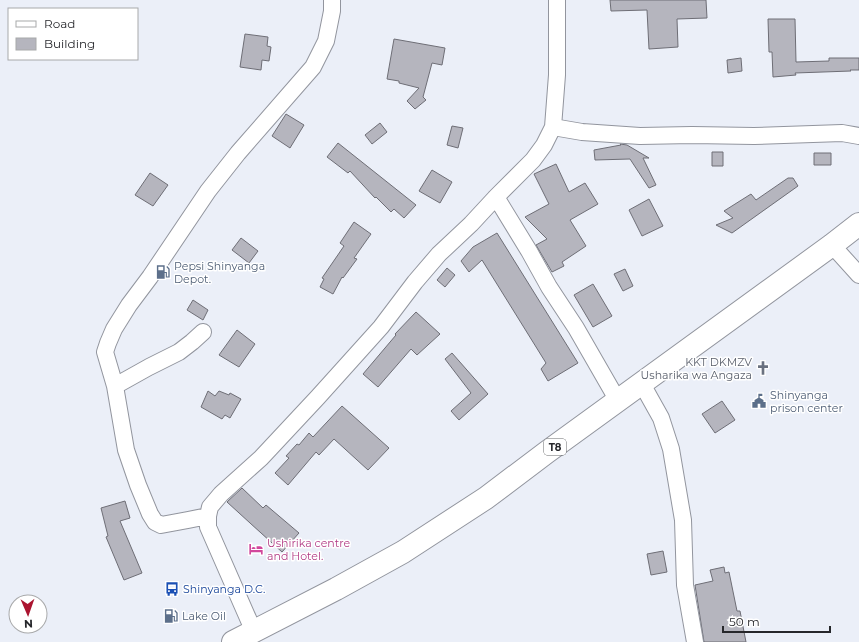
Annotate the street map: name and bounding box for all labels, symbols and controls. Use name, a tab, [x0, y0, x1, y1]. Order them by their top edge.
legend	[8, 8, 138, 60]
text: Road	[44, 16, 75, 31]
text: Building	[44, 36, 95, 51]
place label: Pepsi Shinyanga Depot.	[174, 259, 265, 286]
fuel station icon: Pepsi Shinyanga Depot.	[155, 264, 171, 280]
place label: KKT DKMZV Usharika wa Angaza	[641, 355, 752, 382]
church icon: KKT DKMZV Usharika wa Angaza	[755, 360, 771, 376]
place label: Shinyanga prison center	[770, 388, 843, 415]
public building icon: Shinyanga prison center	[751, 393, 767, 409]
road number: T8	[544, 439, 566, 455]
place label: Ushirika centre and Hotel.	[267, 536, 351, 563]
hotel icon: Ushirika centre and Hotel.	[248, 541, 264, 557]
bus stop icon: Shinyanga D.C.	[164, 581, 180, 597]
place label: Shinyanga D.C.	[183, 582, 265, 596]
north arrow	[8, 594, 48, 634]
fuel station icon: Lake Oil	[163, 608, 179, 624]
scale bar	[723, 608, 830, 634]
place label: Lake Oil	[182, 609, 226, 623]
text: 50 m	[729, 614, 760, 629]
text: N	[24, 617, 33, 631]

